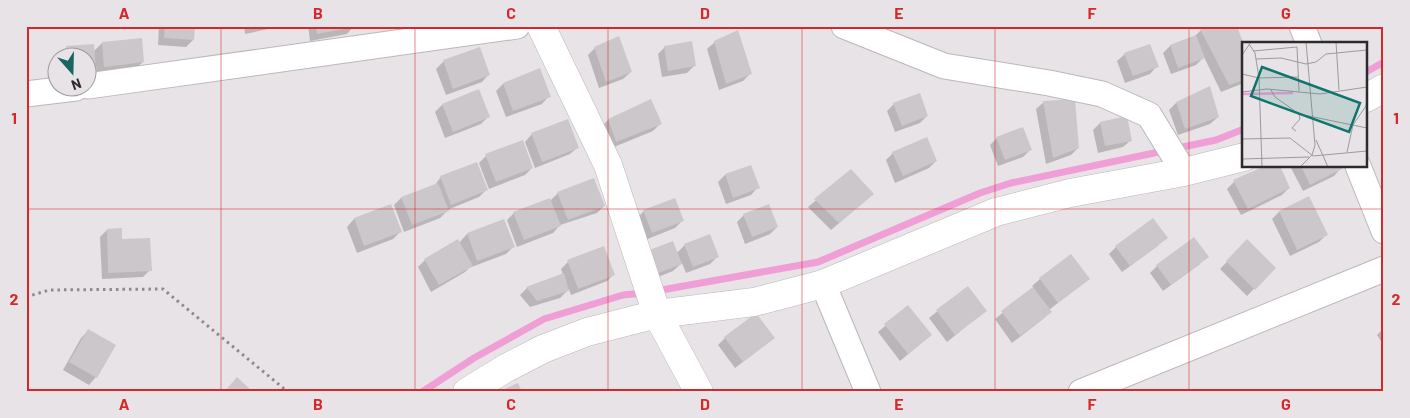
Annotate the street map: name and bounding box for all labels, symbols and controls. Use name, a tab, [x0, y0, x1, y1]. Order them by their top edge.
text: A	[119, 3, 130, 22]
text: B	[313, 3, 323, 22]
text: C	[506, 3, 516, 22]
text: D	[700, 3, 710, 22]
text: E	[894, 3, 904, 22]
text: F	[1088, 3, 1097, 22]
text: G	[1281, 3, 1291, 22]
inset map	[1242, 42, 1368, 168]
north arrow	[48, 48, 98, 98]
text: N	[69, 75, 84, 94]
text: 1	[11, 108, 17, 127]
text: 1	[1393, 108, 1399, 127]
text: 2	[10, 289, 19, 308]
text: 2	[1392, 289, 1401, 308]
text: A	[119, 394, 130, 413]
text: B	[313, 394, 323, 413]
text: C	[506, 394, 516, 413]
text: D	[700, 394, 710, 413]
text: E	[894, 394, 904, 413]
text: F	[1088, 394, 1097, 413]
text: G	[1281, 394, 1291, 413]

